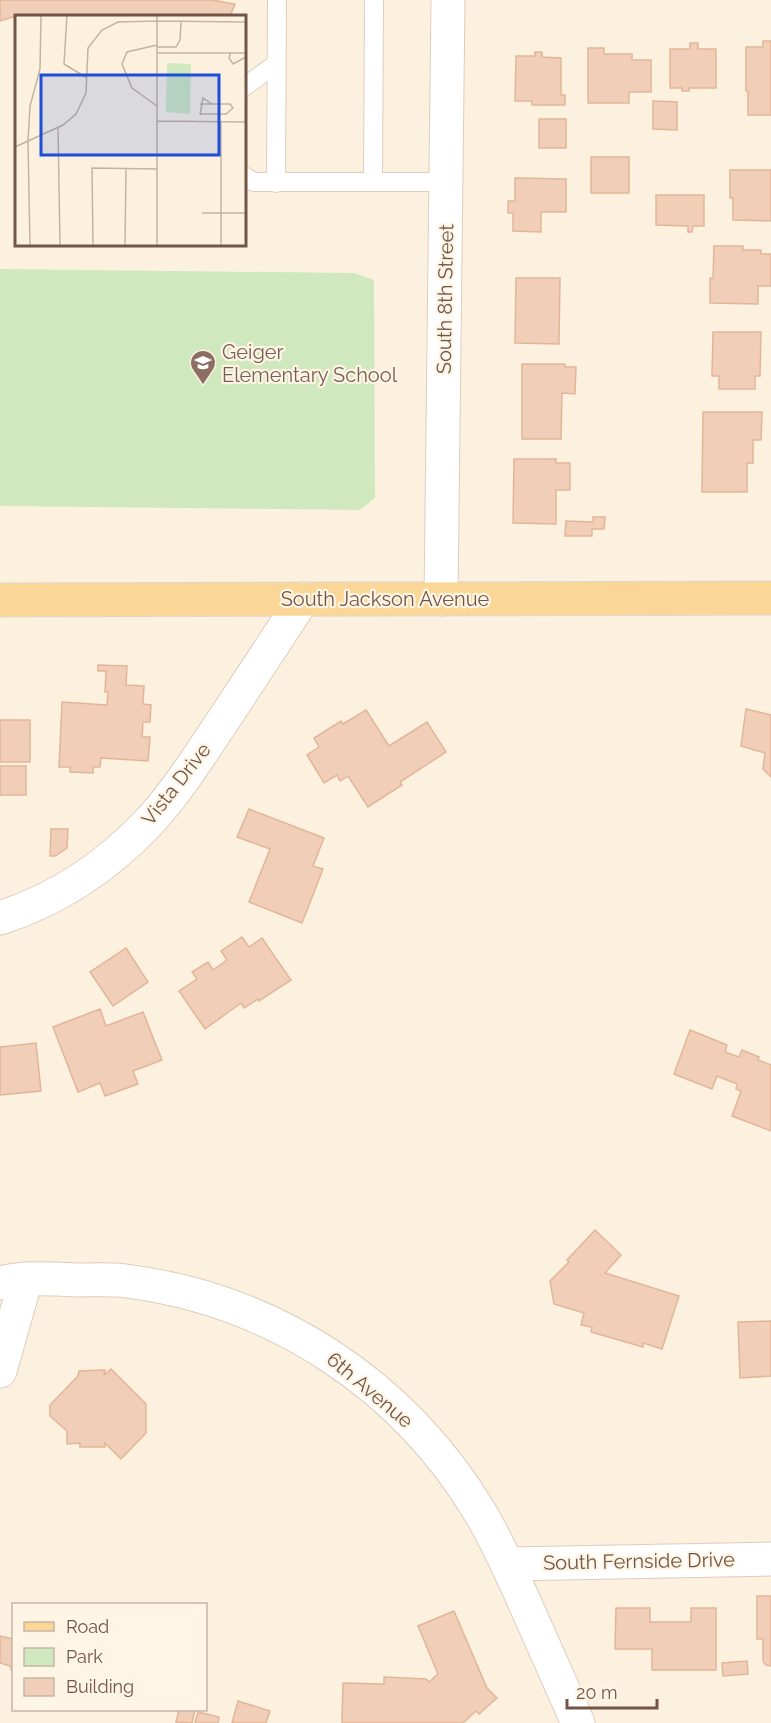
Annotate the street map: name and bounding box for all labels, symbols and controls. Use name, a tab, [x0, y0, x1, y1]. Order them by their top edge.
inset map	[15, 15, 246, 246]
street label: South 8th Street	[432, 223, 458, 374]
place label: Geiger Elementary School	[222, 340, 398, 387]
school or university icon: Geiger Elementary School	[188, 348, 218, 386]
street label: South Jackson Avenue	[281, 587, 490, 611]
street label: Vista Drive	[136, 738, 216, 830]
street label: 6th Avenue	[322, 1347, 418, 1433]
street label: South Fernside Drive	[543, 1547, 735, 1575]
legend	[12, 1603, 207, 1711]
text: Road	[66, 1616, 109, 1637]
text: Park	[66, 1646, 103, 1667]
scale bar	[567, 1672, 657, 1710]
text: Building	[66, 1676, 134, 1697]
text: 20 m	[576, 1682, 618, 1703]

